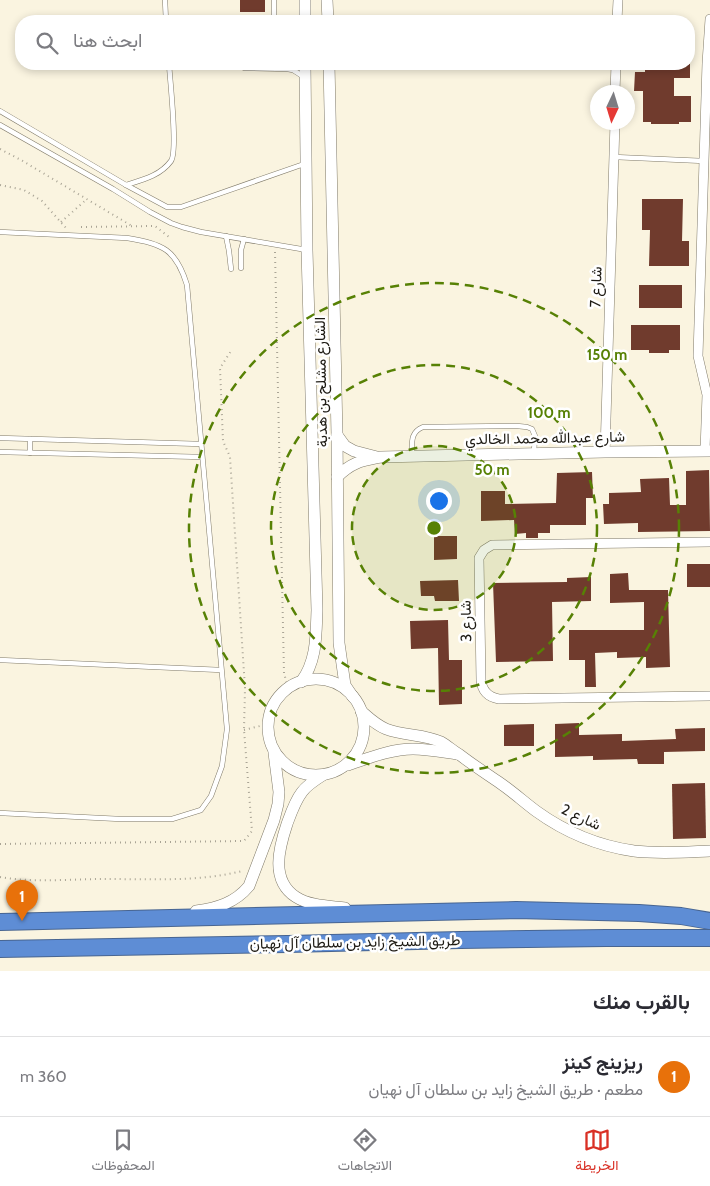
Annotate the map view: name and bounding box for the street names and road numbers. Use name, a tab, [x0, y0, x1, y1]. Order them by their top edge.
street label: شارع 7	[586, 266, 608, 308]
street label: الشارع مشلح بن هدبة	[311, 317, 333, 447]
street label: شارع عبدالله محمد الخالدي	[465, 428, 625, 452]
street label: شارع 3	[457, 600, 477, 642]
street label: شارع 2	[558, 800, 604, 836]
street label: طريق الشيخ زايد بن سلطان آل نهيان	[249, 931, 461, 955]

